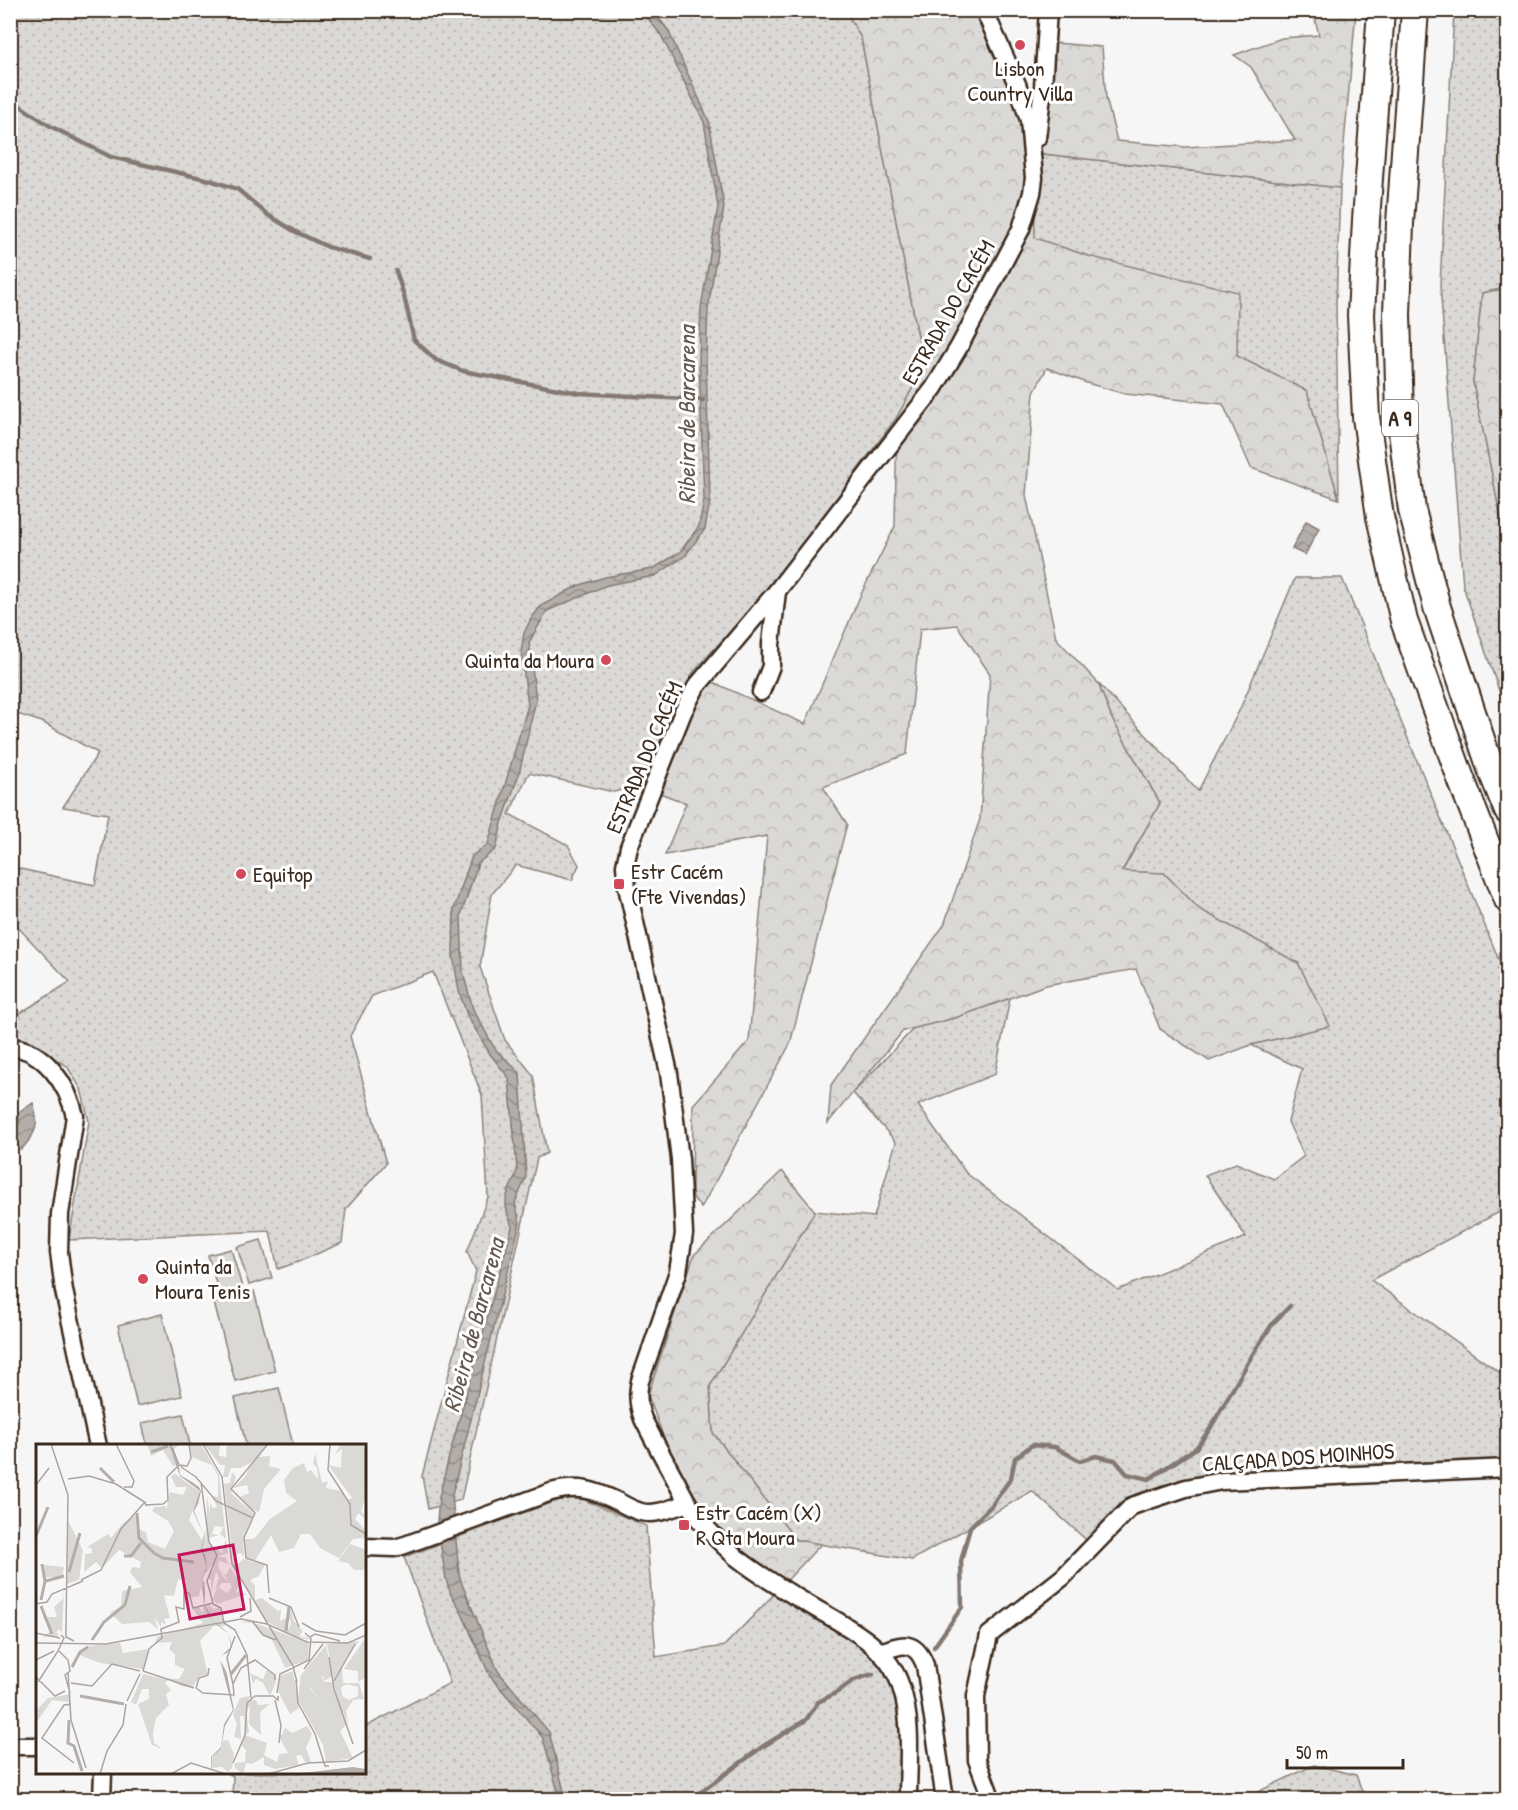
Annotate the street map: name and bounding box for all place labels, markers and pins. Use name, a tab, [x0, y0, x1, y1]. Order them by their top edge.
marker: Lisbon Country Villa	[1013, 38, 1027, 52]
place label: Lisbon Country Villa	[967, 53, 1073, 108]
place label: Quinta da Moura	[465, 645, 594, 675]
marker: Quinta da Moura	[599, 653, 613, 667]
place label: Estr Cacém (Fte Vivendas)	[631, 856, 746, 911]
place label: Equitop	[253, 859, 313, 889]
marker: Equitop	[234, 867, 248, 881]
marker: Estr Cacém (Fte Vivendas)	[612, 877, 626, 891]
place label: Quinta da Moura Tenis	[155, 1251, 250, 1306]
marker: Quinta da Moura Tenis	[136, 1272, 150, 1286]
place label: Estr Cacém (X) R Qta Moura	[696, 1497, 822, 1552]
marker: Estr Cacém (X) R Qta Moura	[677, 1518, 691, 1532]

